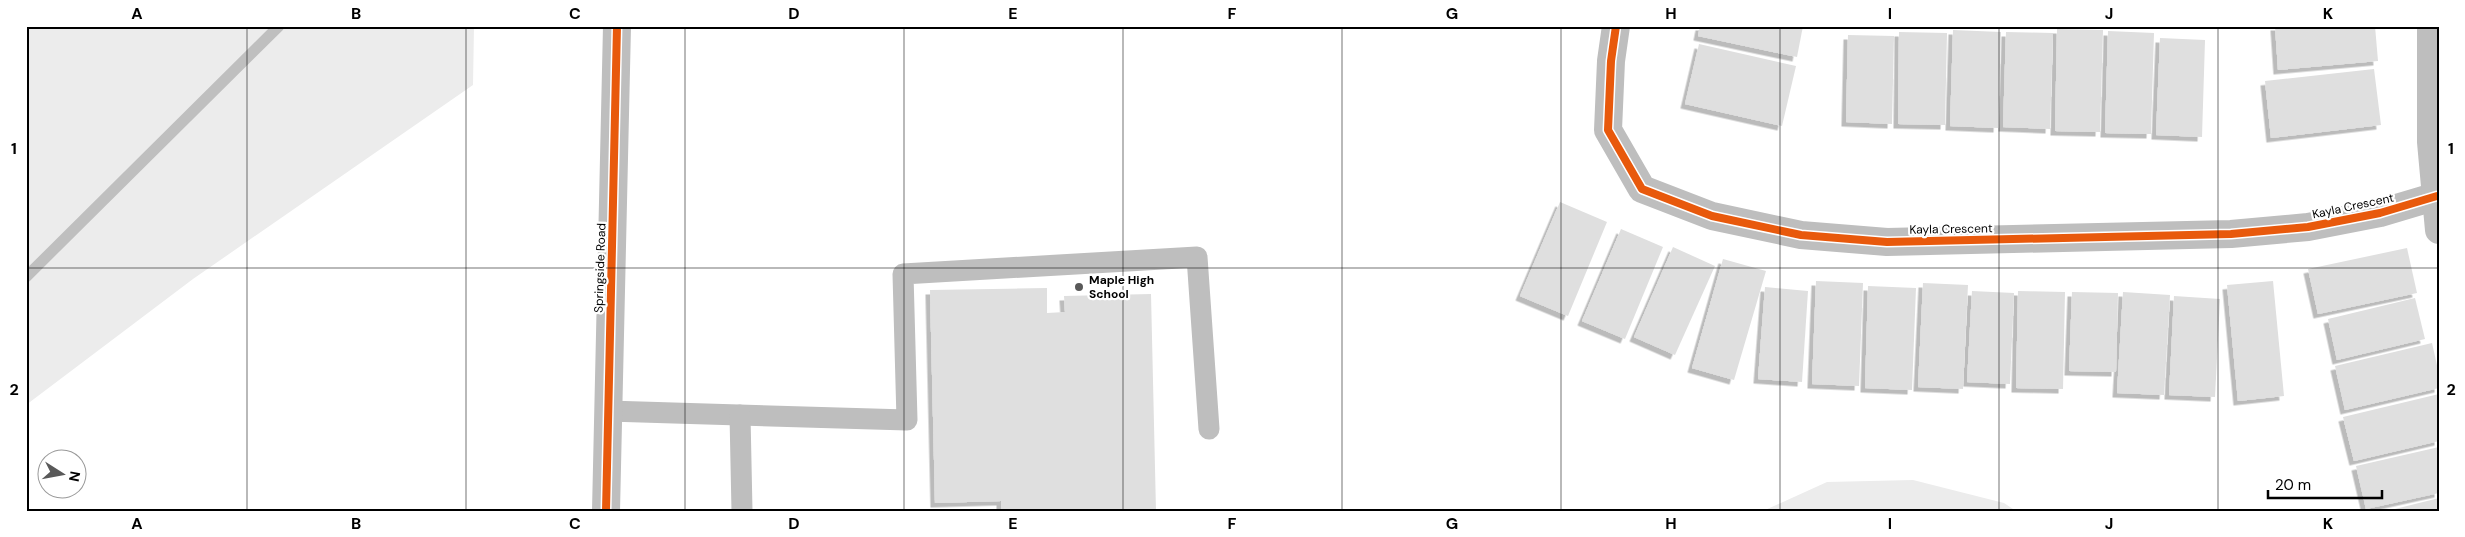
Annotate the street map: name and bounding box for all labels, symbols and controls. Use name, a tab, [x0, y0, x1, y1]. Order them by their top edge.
text: A	[131, 3, 143, 24]
text: B	[351, 3, 361, 24]
text: C	[569, 3, 581, 24]
text: D	[788, 3, 800, 24]
text: E	[1008, 3, 1018, 24]
text: F	[1228, 3, 1237, 24]
text: G	[1446, 3, 1458, 24]
text: H	[1665, 3, 1677, 24]
text: I	[1888, 3, 1892, 24]
text: J	[2105, 3, 2113, 24]
text: K	[2323, 3, 2334, 24]
text: 1	[11, 138, 17, 159]
text: 1	[2448, 138, 2454, 159]
street label: Kayla Crescent	[2311, 189, 2396, 222]
street label: Kayla Crescent	[1909, 220, 1993, 238]
street label: Springside Road	[590, 223, 610, 313]
place label: Maple High School	[1089, 272, 1154, 302]
marker: Maple High School	[1073, 281, 1085, 293]
text: 2	[9, 379, 19, 400]
text: 2	[2446, 379, 2456, 400]
north arrow	[38, 450, 88, 500]
scale bar	[2268, 467, 2381, 499]
text: N	[65, 470, 85, 483]
text: 20 m	[2275, 475, 2311, 495]
text: A	[131, 513, 143, 534]
text: B	[351, 513, 361, 534]
text: C	[569, 513, 581, 534]
text: D	[788, 513, 800, 534]
text: E	[1008, 513, 1018, 534]
text: F	[1228, 513, 1237, 534]
text: G	[1446, 513, 1458, 534]
text: H	[1665, 513, 1677, 534]
text: I	[1888, 513, 1892, 534]
text: J	[2105, 513, 2113, 534]
text: K	[2323, 513, 2334, 534]

